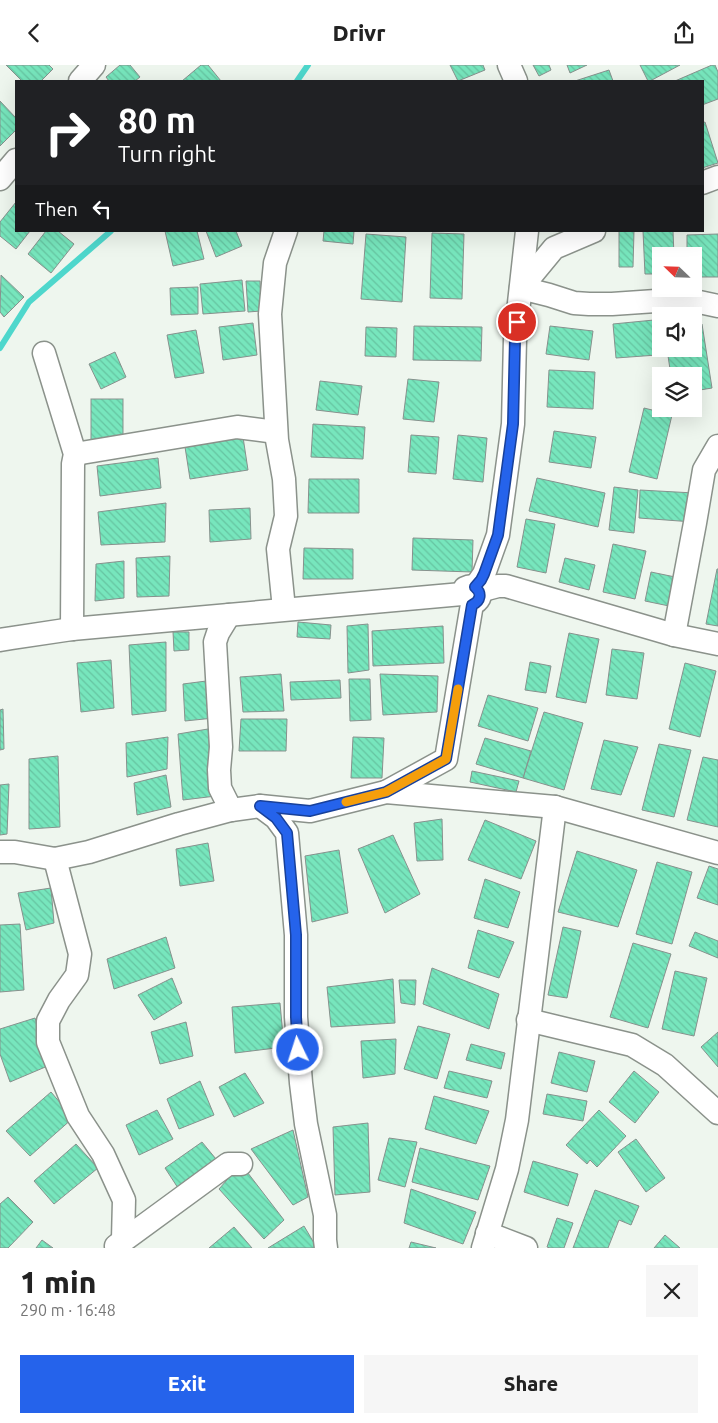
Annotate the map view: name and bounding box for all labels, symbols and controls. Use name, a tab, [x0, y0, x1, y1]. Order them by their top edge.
icon: back	[20, 19, 48, 47]
icon: share	[670, 19, 698, 47]
text: Drivr	[333, 20, 385, 45]
icon: right	[35, 100, 100, 165]
text: 80 m	[118, 100, 196, 140]
text: Turn right	[118, 141, 216, 166]
icon: left	[88, 195, 116, 223]
text: Then	[35, 198, 78, 220]
north arrow	[652, 247, 702, 297]
map controls	[652, 247, 702, 417]
pin	[496, 301, 538, 343]
button: sound	[652, 307, 702, 357]
icon: arrive	[503, 308, 531, 336]
button: layers	[652, 367, 702, 417]
position arrow	[271, 1023, 323, 1075]
text: 1 min	[20, 1265, 96, 1299]
button: close	[646, 1265, 698, 1317]
text: 290 m · 16:48	[20, 1301, 116, 1319]
button: Exit	[20, 1355, 354, 1413]
button: Share	[364, 1355, 698, 1413]

